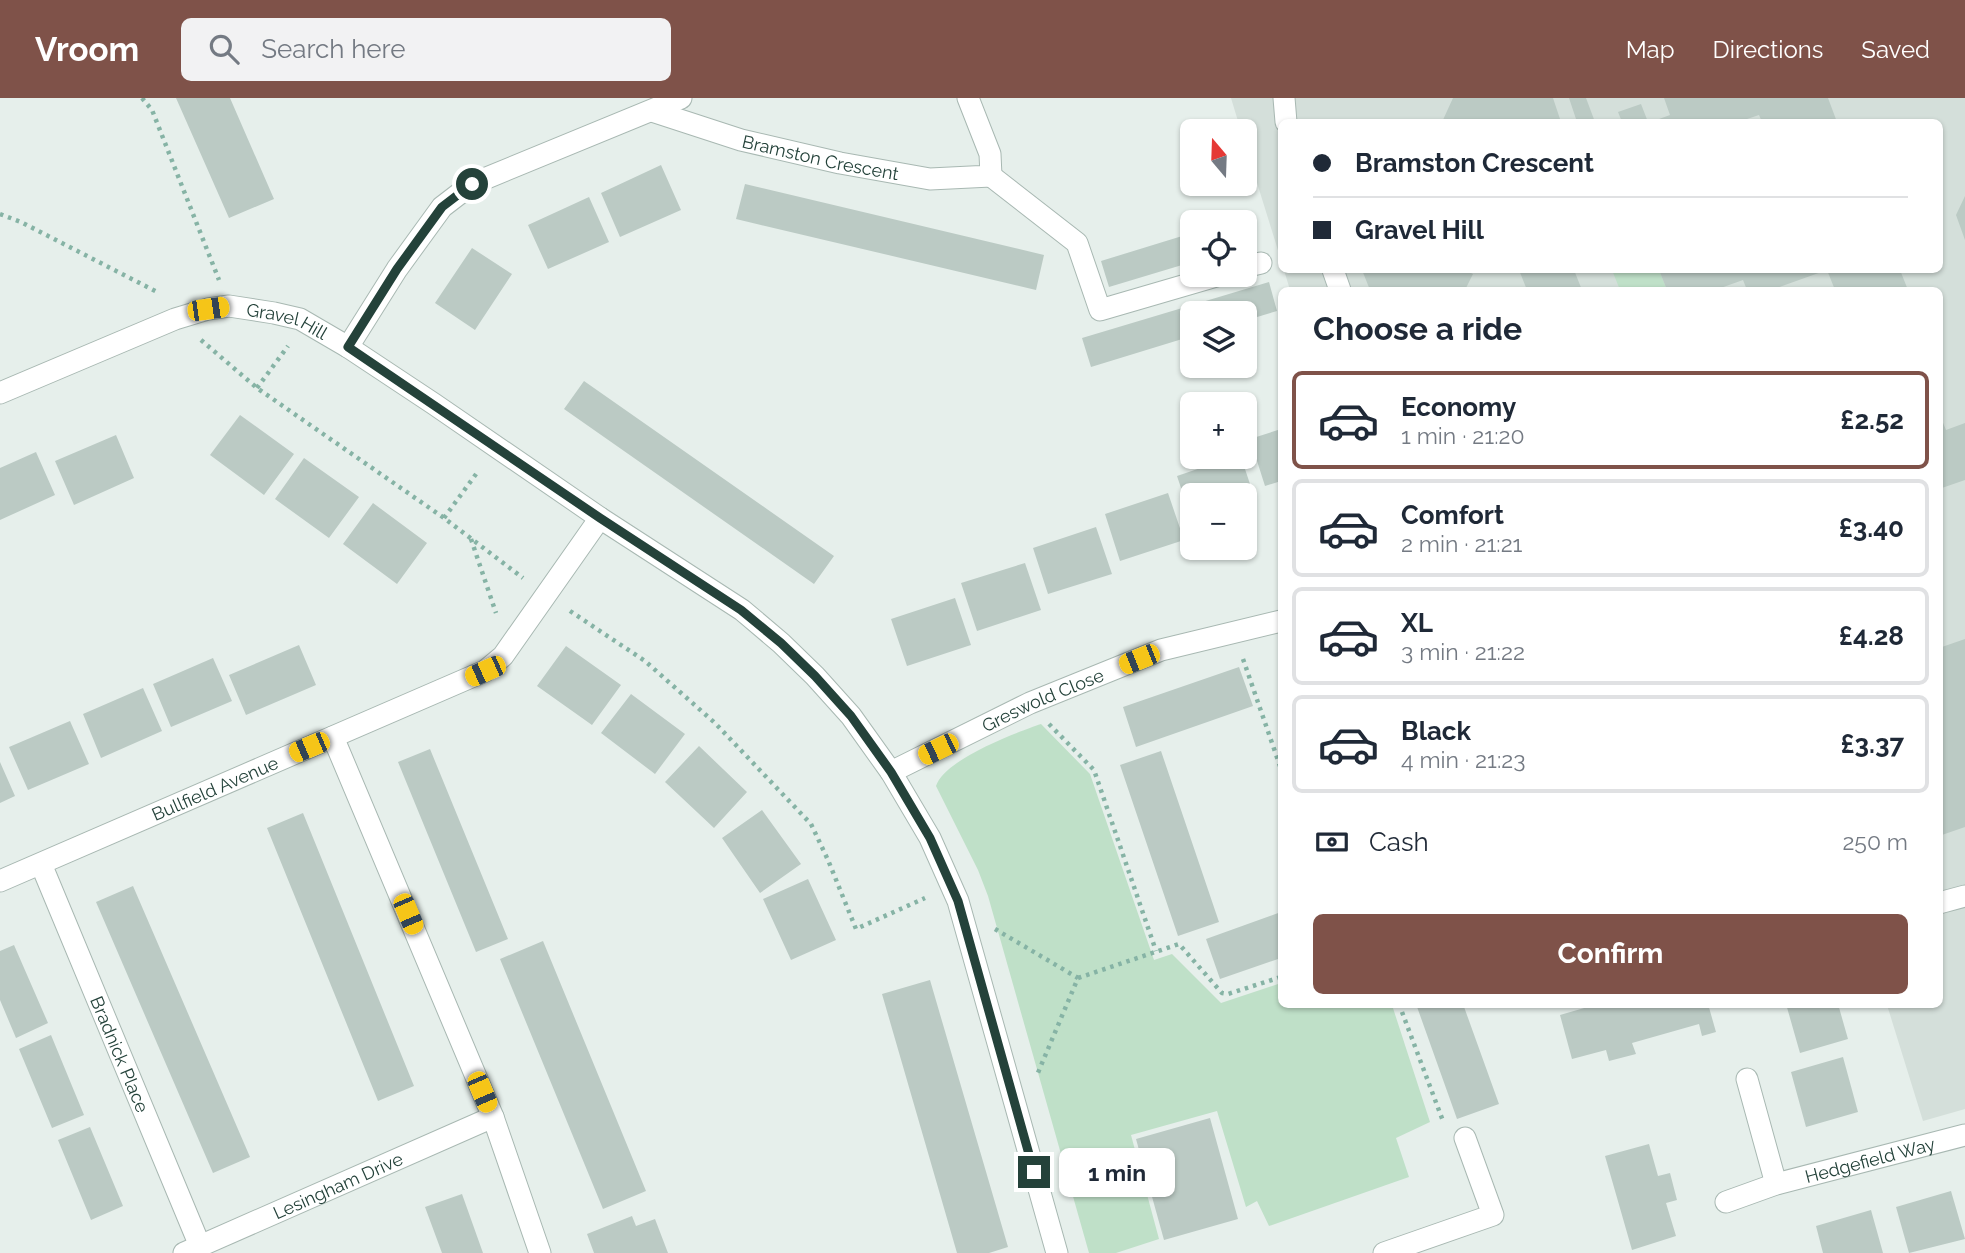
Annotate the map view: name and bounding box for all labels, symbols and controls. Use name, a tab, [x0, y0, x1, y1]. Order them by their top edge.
search box	[181, 18, 671, 81]
text: Vroom	[35, 30, 139, 69]
icon: search	[205, 30, 243, 68]
text: Search here	[261, 34, 406, 64]
text: Map	[1626, 35, 1675, 64]
text: Directions	[1713, 35, 1823, 64]
text: Saved	[1861, 35, 1930, 64]
north arrow	[1180, 119, 1256, 196]
map controls	[1180, 119, 1257, 560]
street label: Bramston Crescent	[740, 130, 900, 184]
text: Bramston Crescent	[1355, 148, 1594, 178]
route start	[456, 168, 488, 200]
button: locate	[1180, 210, 1257, 287]
text: Gravel Hill	[1355, 215, 1484, 245]
car	[186, 296, 231, 322]
street label: Gravel Hill	[245, 298, 332, 343]
button: layers	[1180, 301, 1257, 378]
text: Choose a ride	[1313, 310, 1522, 347]
icon: car	[1317, 389, 1380, 452]
button: +	[1180, 392, 1257, 469]
text: Economy	[1401, 392, 1516, 422]
text: £2.52	[1840, 405, 1904, 435]
text: 1 min · 21:20	[1401, 422, 1525, 449]
button: −	[1180, 483, 1257, 560]
icon: car	[1317, 497, 1380, 560]
text: Comfort	[1401, 500, 1504, 530]
text: £3.40	[1839, 513, 1904, 543]
text: 2 min · 21:21	[1401, 530, 1522, 557]
icon: car	[1317, 605, 1380, 668]
text: XL	[1401, 608, 1433, 638]
text: £4.28	[1839, 621, 1904, 651]
text: 3 min · 21:22	[1401, 638, 1525, 665]
car	[1116, 641, 1163, 677]
car	[462, 653, 509, 689]
street label: Greswold Close	[978, 664, 1107, 736]
icon: car	[1317, 713, 1380, 776]
text: Black	[1401, 716, 1471, 746]
car	[286, 729, 333, 765]
text: £3.37	[1840, 729, 1904, 759]
car	[915, 730, 962, 768]
text: 4 min · 21:23	[1401, 746, 1525, 773]
street label: Bullfield Avenue	[148, 751, 281, 825]
icon: cash	[1313, 823, 1351, 861]
text: Cash	[1369, 827, 1429, 857]
text: 250 m	[1842, 828, 1908, 855]
car	[391, 891, 426, 937]
button: Confirm	[1313, 914, 1908, 994]
street label: Bradnick Place	[87, 993, 154, 1116]
car	[465, 1069, 500, 1115]
street label: Hedgefield Way	[1803, 1133, 1937, 1187]
street label: Lesingham Drive	[270, 1147, 406, 1223]
callout: 1 min	[1058, 1148, 1174, 1196]
route end	[1018, 1156, 1050, 1188]
text: 1 min	[1088, 1159, 1146, 1186]

